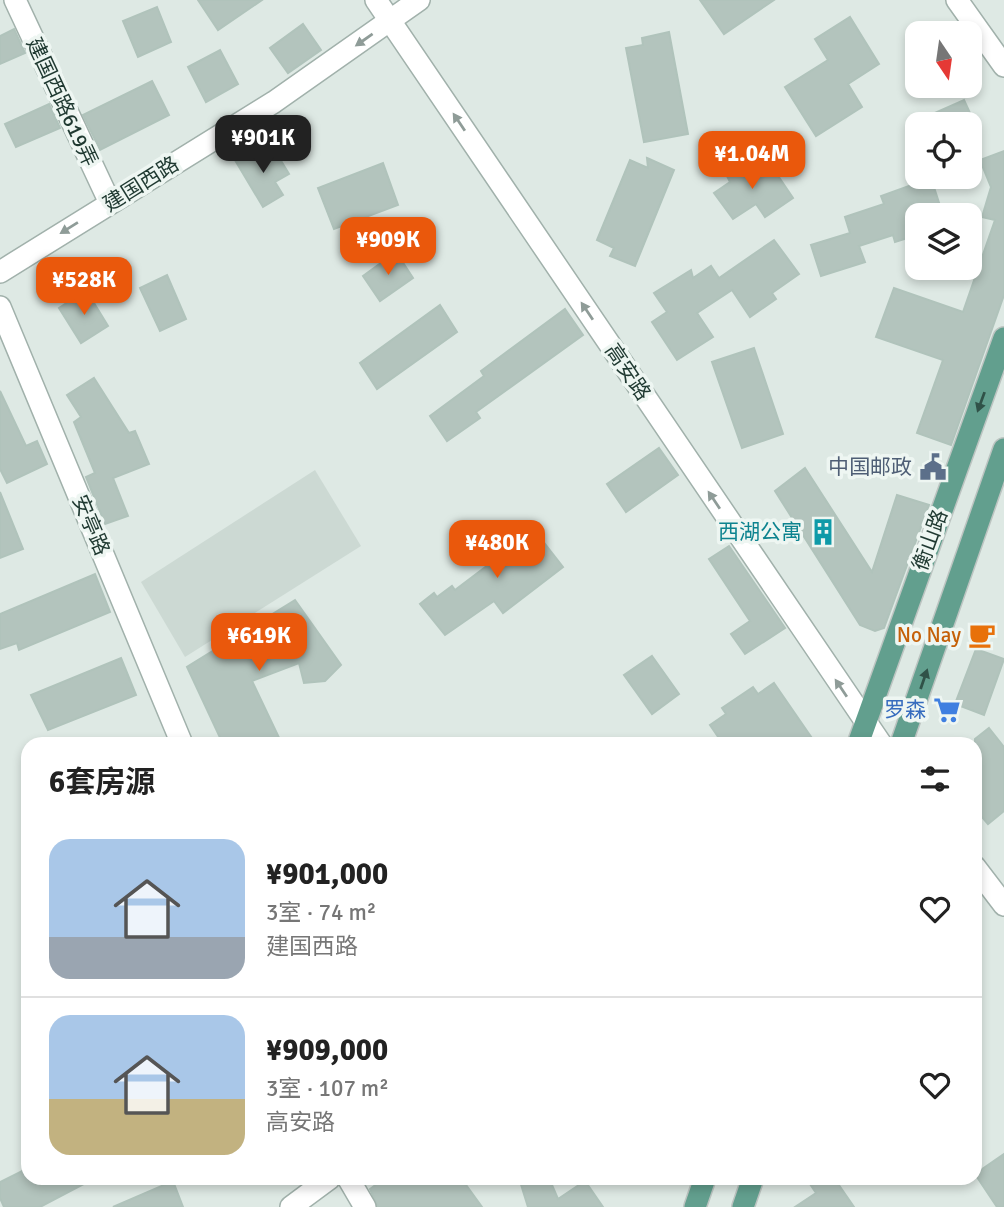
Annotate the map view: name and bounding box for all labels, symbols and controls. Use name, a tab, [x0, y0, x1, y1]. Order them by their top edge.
north arrow	[905, 21, 982, 98]
map controls	[905, 21, 982, 280]
one-way arrow	[355, 33, 373, 47]
street label: 建国西路619弄	[21, 34, 103, 170]
button: locate	[905, 112, 982, 189]
one-way arrow	[453, 113, 466, 132]
pin: ¥901K	[214, 116, 312, 175]
text: ¥901K	[231, 123, 295, 152]
pin: ¥1.04M	[695, 132, 809, 191]
text: ¥1.04M	[714, 139, 790, 168]
street label: 建国西路	[98, 151, 184, 217]
button: layers	[905, 203, 982, 280]
pin: ¥909K	[339, 218, 437, 277]
one-way arrow	[59, 222, 79, 235]
text: ¥909K	[356, 225, 420, 254]
pin: ¥528K	[35, 258, 133, 317]
text: ¥528K	[52, 265, 116, 294]
one-way arrow	[580, 301, 593, 321]
street label: 高安路	[600, 339, 656, 405]
one-way arrow	[975, 391, 986, 412]
public building icon: 中国邮政	[918, 452, 948, 482]
place label: 中国邮政	[828, 454, 912, 480]
one-way arrow	[708, 490, 721, 509]
street label: 安亭路	[67, 491, 115, 559]
street label: 衡山路	[907, 506, 953, 574]
building icon: 西湖公寓	[808, 517, 838, 547]
place label: 西湖公寓	[718, 519, 802, 545]
pin: ¥480K	[448, 520, 546, 580]
text: ¥480K	[465, 528, 529, 557]
pin: ¥619K	[210, 614, 308, 673]
cafe icon: No Nay	[967, 620, 997, 650]
text: ¥619K	[227, 621, 291, 650]
place label: No Nay	[897, 622, 961, 648]
one-way arrow	[919, 669, 930, 690]
one-way arrow	[834, 679, 848, 697]
supermarket icon: 罗森	[932, 695, 962, 725]
place label: 罗森	[884, 697, 926, 723]
icon: filters	[916, 760, 954, 798]
text: 6套房源	[49, 764, 155, 801]
text: ¥901,000	[266, 856, 388, 893]
icon: home	[105, 867, 189, 951]
icon: heart	[916, 890, 954, 928]
text: 3室 · 74 m²	[266, 898, 376, 927]
text: 建国西路	[266, 932, 358, 961]
text: ¥909,000	[266, 1032, 388, 1069]
icon: home	[105, 1043, 189, 1127]
icon: heart	[916, 1066, 954, 1104]
text: 3室 · 107 m²	[266, 1074, 389, 1103]
text: 高安路	[266, 1108, 335, 1137]

